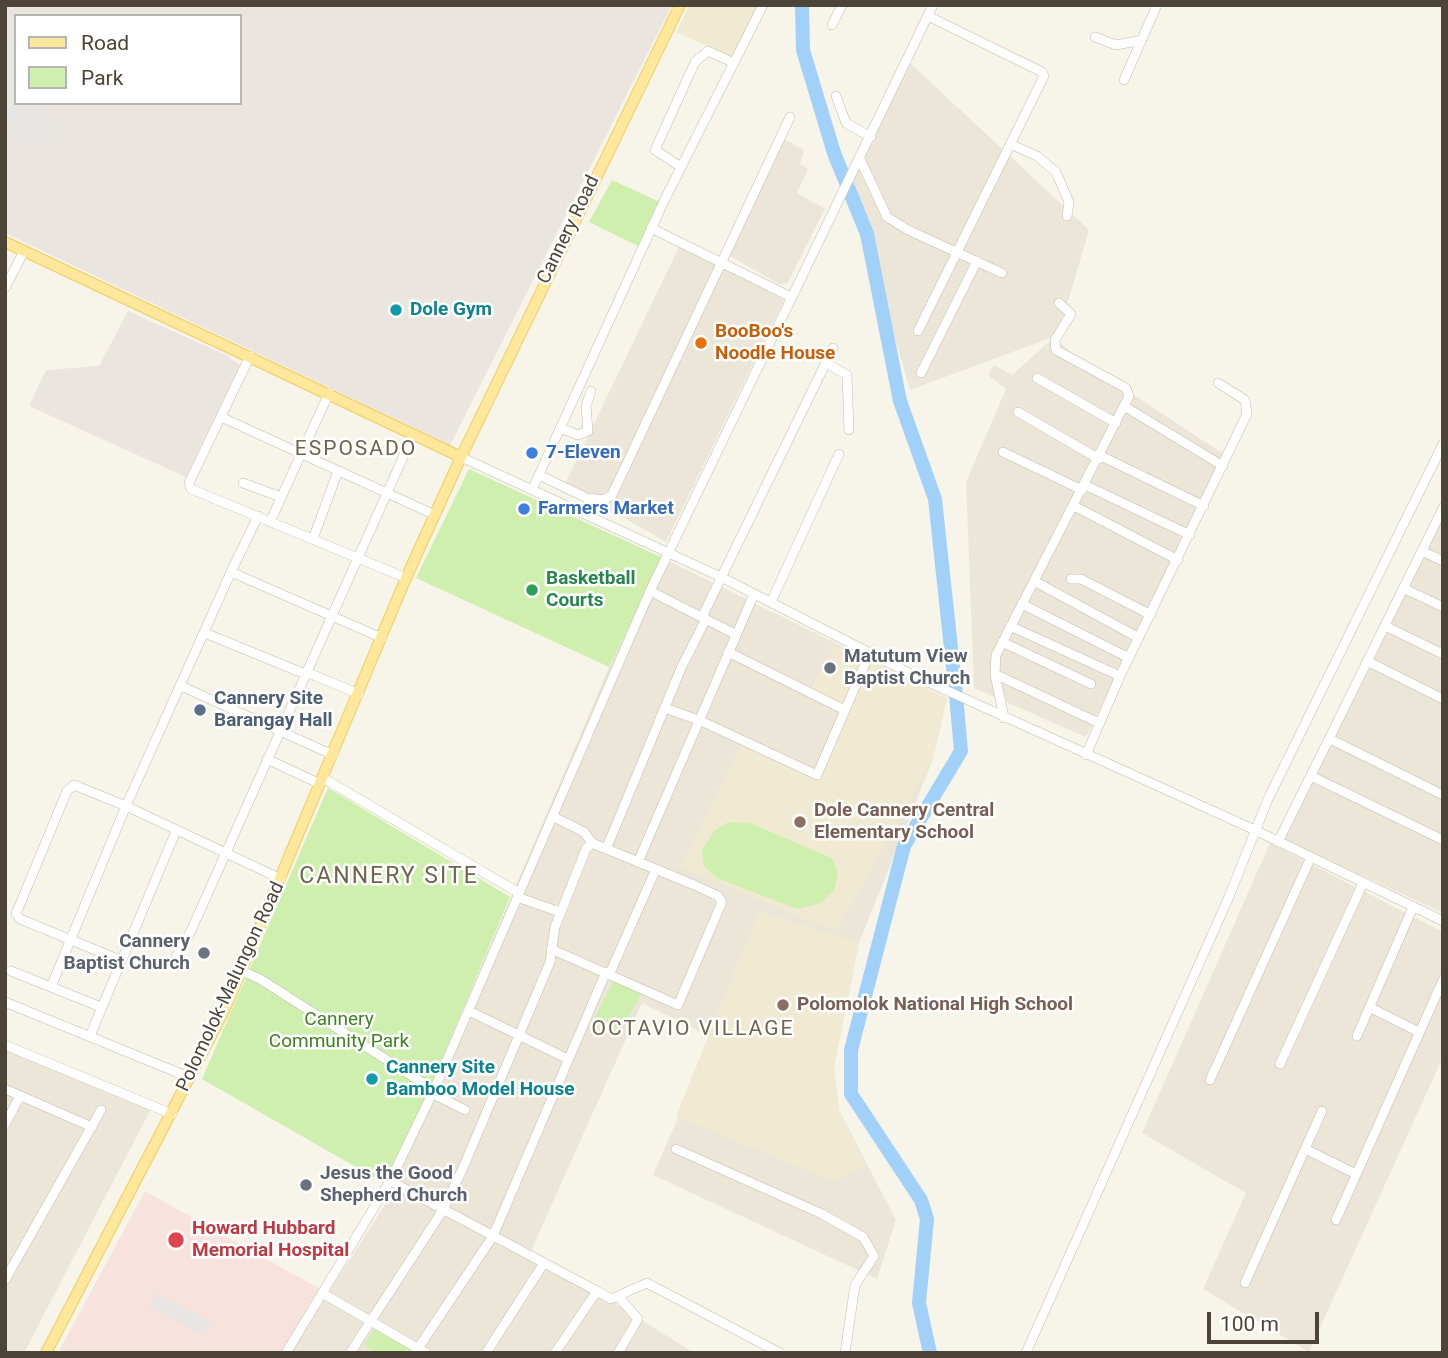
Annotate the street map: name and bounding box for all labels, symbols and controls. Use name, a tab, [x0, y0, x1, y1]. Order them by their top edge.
legend	[14, 14, 242, 105]
text: Road	[81, 31, 129, 55]
text: Park	[81, 66, 123, 90]
street label: Cannery Road	[533, 172, 605, 288]
place label: Dole Gym	[410, 299, 492, 321]
marker: Dole Gym	[388, 302, 404, 318]
place label: BooBoo's Noodle House	[715, 321, 835, 365]
marker: BooBoo's Noodle House	[693, 335, 709, 351]
district label: ESPOSADO	[296, 437, 416, 463]
place label: 7-Eleven	[546, 442, 621, 464]
marker: 7-Eleven	[524, 445, 540, 461]
place label: Farmers Market	[538, 498, 674, 520]
marker: Farmers Market	[516, 501, 532, 517]
place label: Basketball Courts	[546, 568, 636, 612]
marker: Basketball Courts	[524, 582, 540, 598]
place label: Matutum View Baptist Church	[844, 646, 970, 690]
marker: Matutum View Baptist Church	[822, 660, 838, 676]
place label: Cannery Site Barangay Hall	[214, 688, 333, 732]
marker: Cannery Site Barangay Hall	[192, 702, 208, 718]
place label: Dole Cannery Central Elementary School	[814, 800, 994, 844]
marker: Dole Cannery Central Elementary School	[792, 814, 808, 830]
district label: CANNERY SITE	[301, 863, 477, 891]
street label: Polomolok-Malungon Road	[172, 878, 290, 1096]
place label: Cannery Baptist Church	[64, 931, 190, 975]
marker: Cannery Baptist Church	[196, 945, 212, 961]
place label: Polomolok National High School	[797, 994, 1073, 1016]
marker: Polomolok National High School	[775, 997, 791, 1013]
park label: Cannery Community Park	[269, 1009, 409, 1053]
district label: OCTAVIO VILLAGE	[593, 1017, 793, 1043]
place label: Cannery Site Bamboo Model House	[386, 1057, 574, 1101]
marker: Cannery Site Bamboo Model House	[364, 1071, 380, 1087]
place label: Jesus the Good Shepherd Church	[320, 1163, 467, 1207]
marker: Jesus the Good Shepherd Church	[298, 1177, 314, 1193]
place label: Howard Hubbard Memorial Hospital	[192, 1218, 349, 1262]
marker: Howard Hubbard Memorial Hospital	[166, 1230, 186, 1250]
scale bar	[1210, 1298, 1322, 1342]
text: 100 m	[1220, 1312, 1279, 1336]

